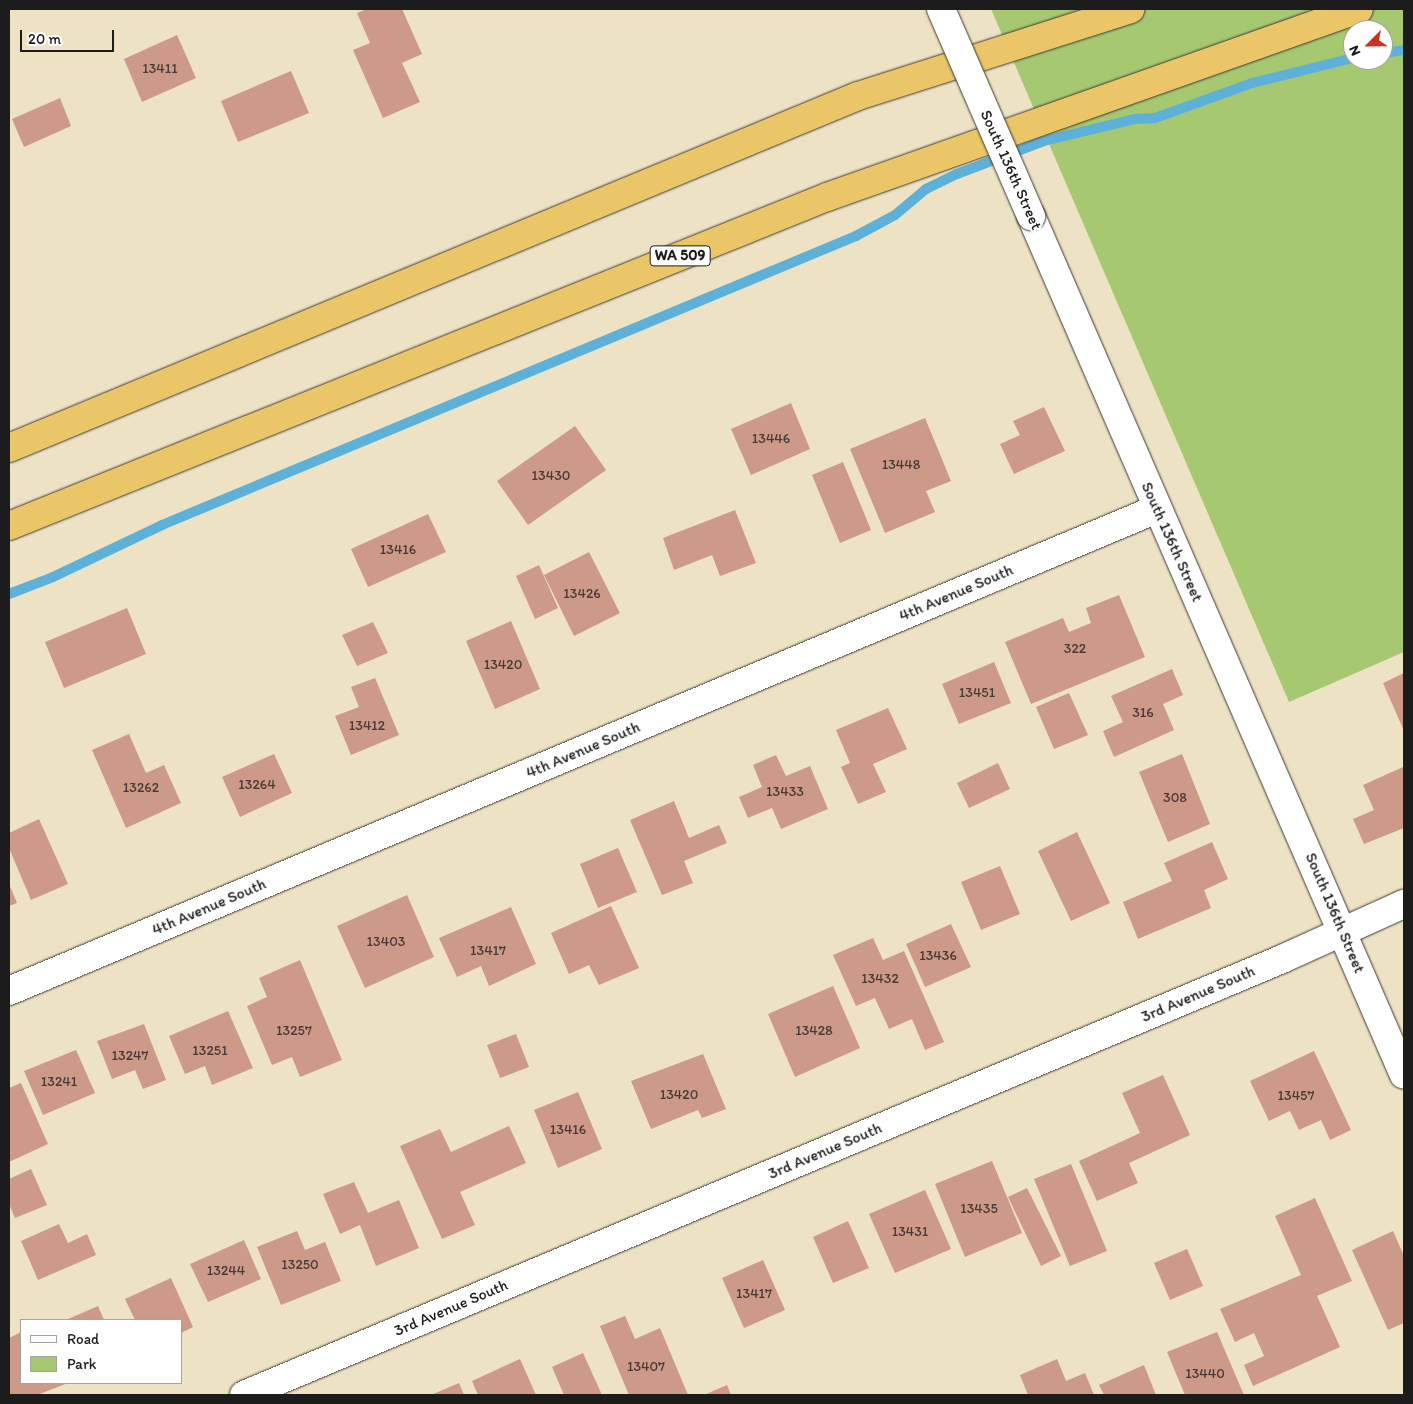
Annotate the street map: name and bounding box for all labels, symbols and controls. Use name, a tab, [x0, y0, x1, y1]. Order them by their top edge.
scale bar	[22, 20, 116, 52]
north arrow	[1343, 20, 1393, 70]
text: 20 m	[28, 30, 61, 48]
text: N	[1345, 43, 1364, 58]
house number: 13411	[142, 61, 178, 77]
street label: South 136th Street	[976, 107, 1046, 233]
road number: WA 509	[649, 244, 711, 268]
house number: 13446	[752, 431, 790, 447]
house number: 13448	[882, 457, 920, 473]
house number: 13430	[532, 468, 570, 484]
street label: South 136th Street	[1137, 479, 1207, 605]
house number: 13416	[380, 542, 416, 558]
street label: 4th Avenue South	[896, 560, 1016, 626]
house number: 13426	[563, 586, 601, 602]
house number: 322	[1064, 641, 1086, 657]
house number: 13420	[484, 657, 522, 673]
house number: 13451	[959, 685, 995, 701]
house number: 316	[1132, 705, 1154, 721]
street label: 4th Avenue South	[523, 717, 643, 783]
house number: 13412	[349, 718, 385, 734]
house number: 13264	[238, 777, 276, 793]
house number: 13262	[123, 780, 159, 796]
house number: 13433	[766, 784, 804, 800]
house number: 308	[1163, 790, 1187, 806]
street label: South 136th Street	[1301, 850, 1369, 976]
street label: 4th Avenue South	[149, 874, 269, 940]
house number: 13403	[367, 934, 405, 950]
house number: 13417	[470, 943, 506, 959]
house number: 13436	[919, 948, 957, 964]
street label: 3rd Avenue South	[1139, 962, 1257, 1026]
house number: 13432	[861, 971, 899, 987]
house number: 13257	[276, 1023, 312, 1039]
house number: 13428	[795, 1023, 833, 1039]
house number: 13251	[192, 1043, 228, 1059]
house number: 13247	[112, 1048, 148, 1064]
house number: 13241	[41, 1074, 77, 1090]
house number: 13420	[660, 1087, 698, 1103]
house number: 13457	[1278, 1088, 1314, 1104]
street label: 3rd Avenue South	[766, 1119, 884, 1183]
house number: 13416	[550, 1122, 586, 1138]
house number: 13435	[960, 1201, 998, 1217]
house number: 13431	[892, 1224, 928, 1240]
house number: 13250	[281, 1257, 319, 1273]
house number: 13244	[207, 1263, 245, 1279]
street label: 3rd Avenue South	[392, 1276, 510, 1340]
house number: 13417	[736, 1286, 772, 1302]
legend	[20, 1319, 182, 1384]
text: Road	[67, 1330, 99, 1348]
text: Park	[67, 1355, 97, 1373]
house number: 13407	[627, 1359, 665, 1375]
house number: 13440	[1185, 1366, 1225, 1382]

